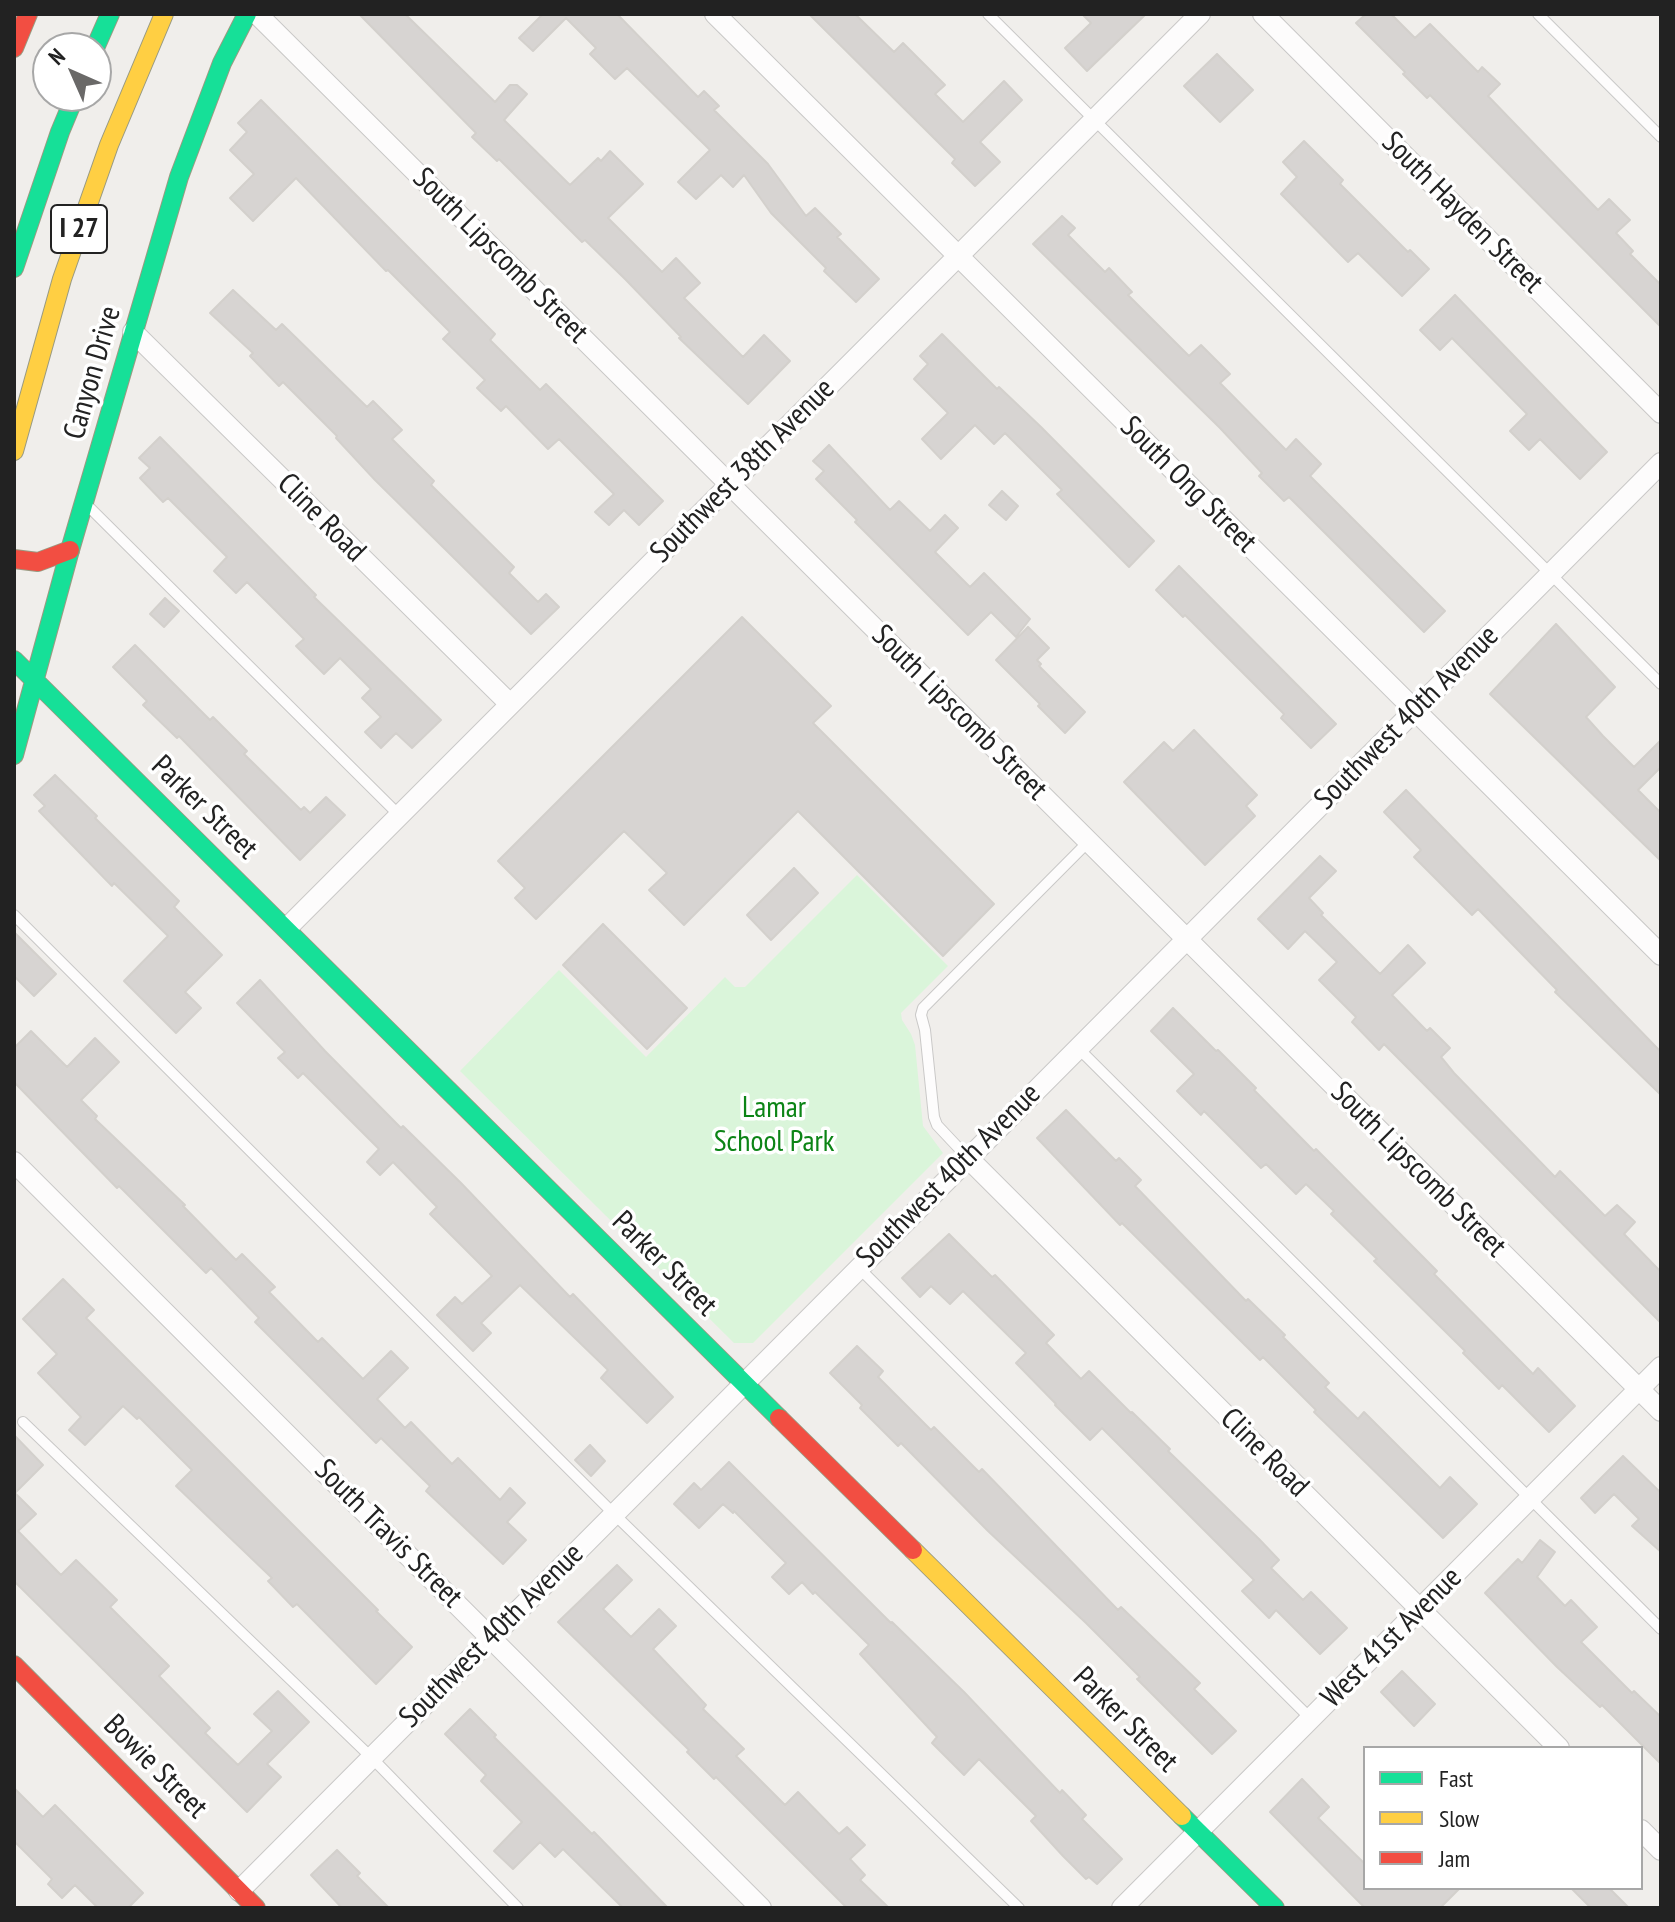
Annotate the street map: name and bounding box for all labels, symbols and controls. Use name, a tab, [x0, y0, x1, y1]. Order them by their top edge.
north arrow	[32, 32, 112, 112]
text: N	[42, 42, 71, 71]
street label: South Hayden Street	[1374, 125, 1550, 301]
street label: South Lipscomb Street	[405, 161, 595, 351]
road number: I 27	[51, 205, 107, 253]
street label: Canyon Drive	[57, 302, 129, 444]
street label: Southwest 38th Avenue	[643, 371, 843, 571]
street label: South Ong Street	[1112, 409, 1264, 561]
street label: Cline Road	[269, 466, 373, 570]
street label: South Lipscomb Street	[864, 618, 1054, 808]
street label: Southwest 40th Avenue	[1307, 618, 1507, 818]
street label: Parker Street	[144, 749, 264, 867]
street label: South Lipscomb Street	[1323, 1075, 1513, 1265]
street label: Southwest 40th Avenue	[849, 1076, 1049, 1276]
park label: Lamar School Park	[714, 1090, 834, 1160]
street label: Parker Street	[604, 1204, 724, 1324]
street label: Cline Road	[1212, 1401, 1316, 1505]
street label: South Travis Street	[307, 1453, 469, 1615]
street label: Southwest 40th Avenue	[392, 1536, 592, 1736]
street label: West 41st Avenue	[1314, 1560, 1470, 1716]
street label: Parker Street	[1065, 1660, 1185, 1780]
street label: Bowie Street	[96, 1708, 214, 1826]
legend	[1363, 1746, 1643, 1890]
text: Fast	[1439, 1763, 1473, 1794]
text: Slow	[1439, 1803, 1479, 1834]
text: Jam	[1439, 1843, 1470, 1874]

